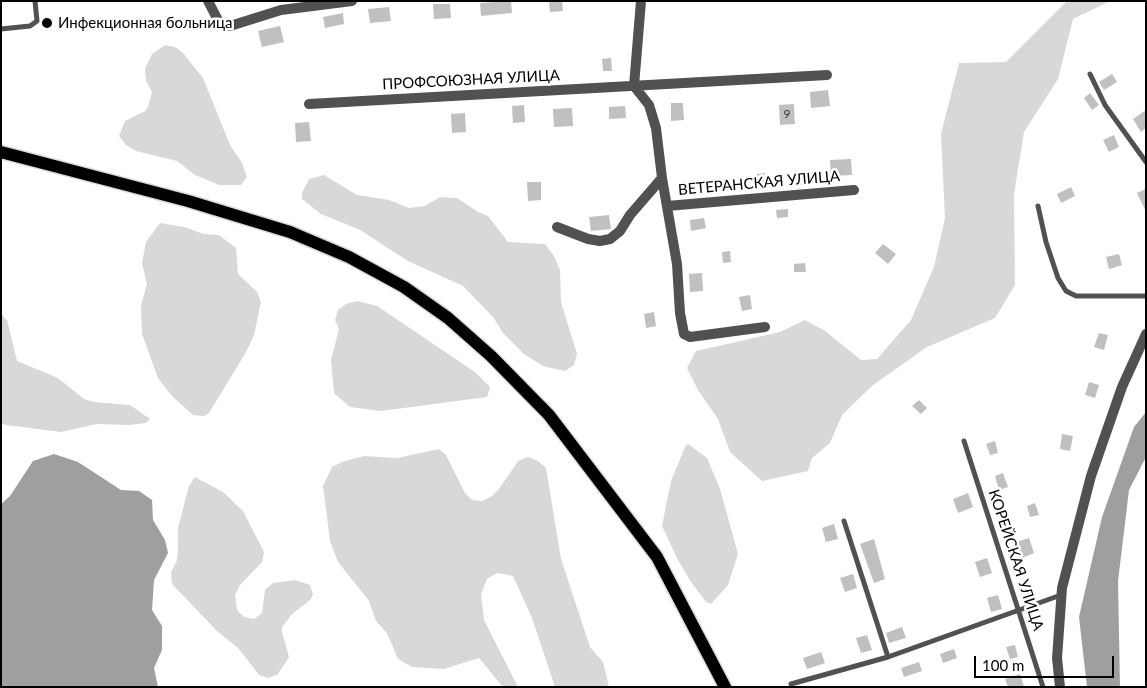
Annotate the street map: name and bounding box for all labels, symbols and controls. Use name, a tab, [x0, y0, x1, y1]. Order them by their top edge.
place label: Инфекционная больница	[58, 14, 232, 32]
marker: Инфекционная больница	[40, 16, 54, 30]
street label: ПРОФСОЮЗНАЯ УЛИЦА	[382, 66, 560, 94]
house number: 9	[784, 107, 790, 121]
street label: ВЕТЕРАНСКАЯ УЛИЦА	[677, 167, 841, 199]
street label: КОРЕЙСКАЯ УЛИЦА	[985, 487, 1047, 633]
scale bar	[977, 646, 1117, 678]
text: 100 m	[982, 656, 1024, 674]

